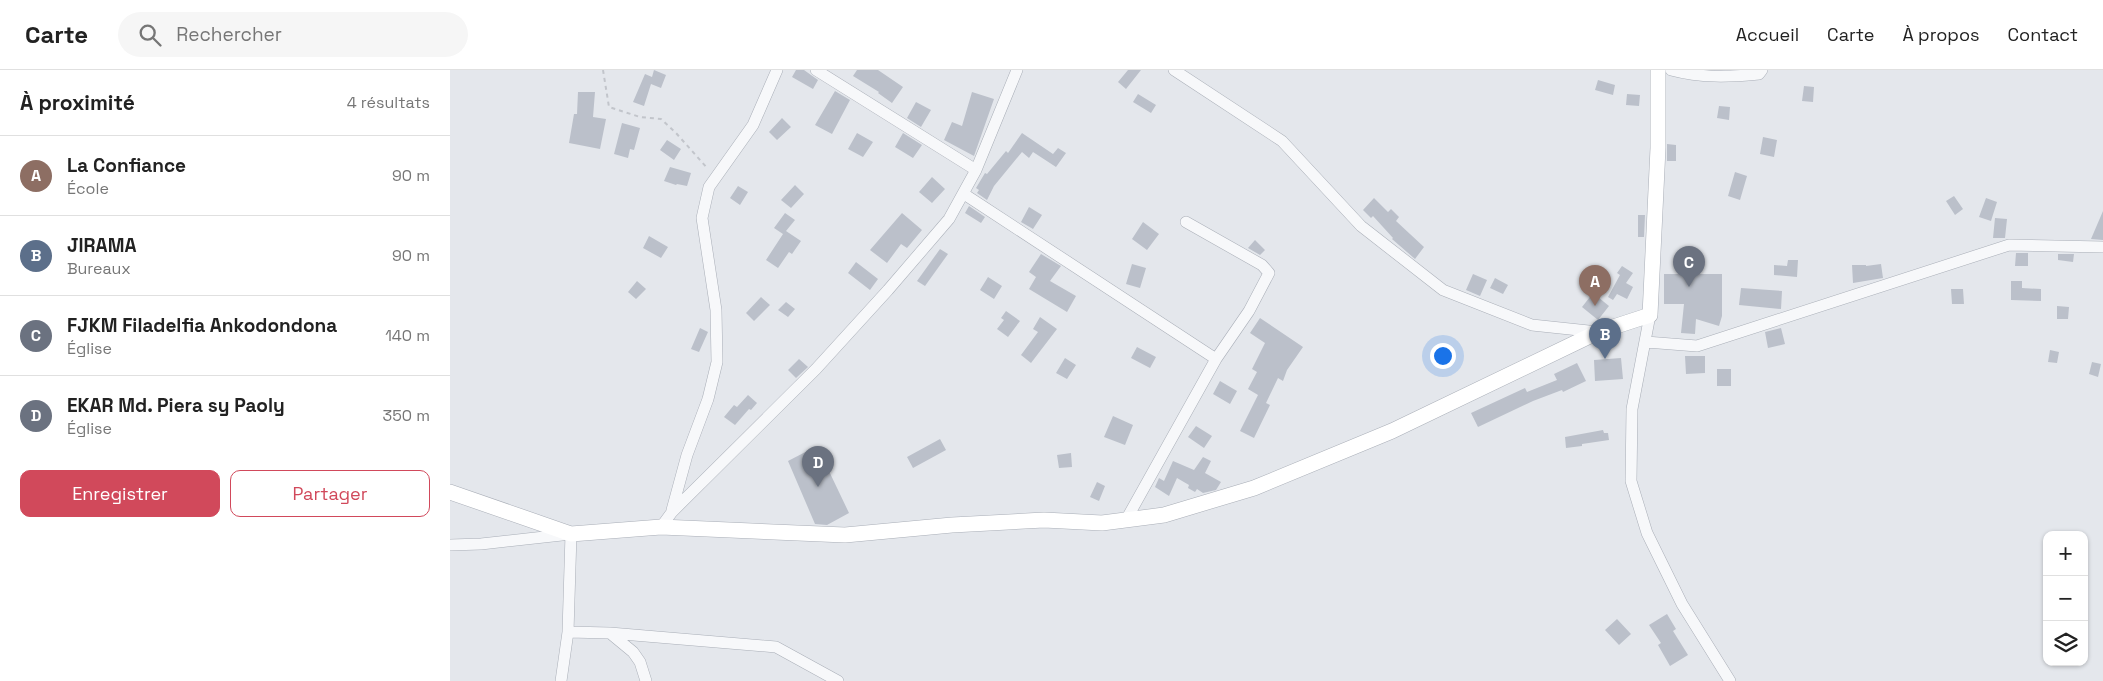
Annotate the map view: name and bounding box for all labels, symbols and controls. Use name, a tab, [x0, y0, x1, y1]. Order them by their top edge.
search box	[118, 12, 468, 57]
text: Carte	[25, 19, 88, 50]
icon: search	[136, 21, 164, 49]
text: Rechercher	[176, 22, 282, 47]
text: Accueil	[1736, 23, 1799, 46]
text: Carte	[1827, 23, 1874, 46]
text: À propos	[1902, 23, 1980, 46]
text: Contact	[2008, 23, 2078, 46]
text: À proximité	[20, 89, 135, 116]
text: 4 résultats	[347, 92, 430, 113]
text: La Confiance	[67, 153, 186, 178]
text: A	[31, 165, 41, 186]
text: 90 m	[392, 165, 430, 186]
text: École	[67, 178, 109, 199]
text: JIRAMA	[67, 233, 136, 258]
text: B	[31, 245, 41, 266]
text: 90 m	[392, 245, 430, 266]
pin: C	[1673, 246, 1705, 287]
text: Bureaux	[67, 258, 131, 279]
pin: A	[1579, 265, 1611, 306]
text: FJKM Filadelfia Ankodondona	[67, 313, 337, 338]
pin: B	[1589, 318, 1621, 359]
text: C	[31, 325, 41, 346]
text: 140 m	[385, 325, 430, 346]
text: Église	[67, 338, 112, 359]
your location	[1430, 343, 1456, 369]
text: EKAR Md. Piera sy Paoly	[67, 393, 285, 418]
text: D	[31, 405, 41, 426]
text: 350 m	[383, 405, 430, 426]
text: Église	[67, 418, 112, 439]
pin: D	[802, 446, 834, 487]
button: Enregistrer	[20, 470, 220, 517]
button: Partager	[230, 470, 430, 517]
map controls	[2043, 531, 2088, 666]
button: +	[2043, 531, 2088, 576]
button: −	[2043, 576, 2088, 621]
button: layers	[2043, 621, 2088, 666]

